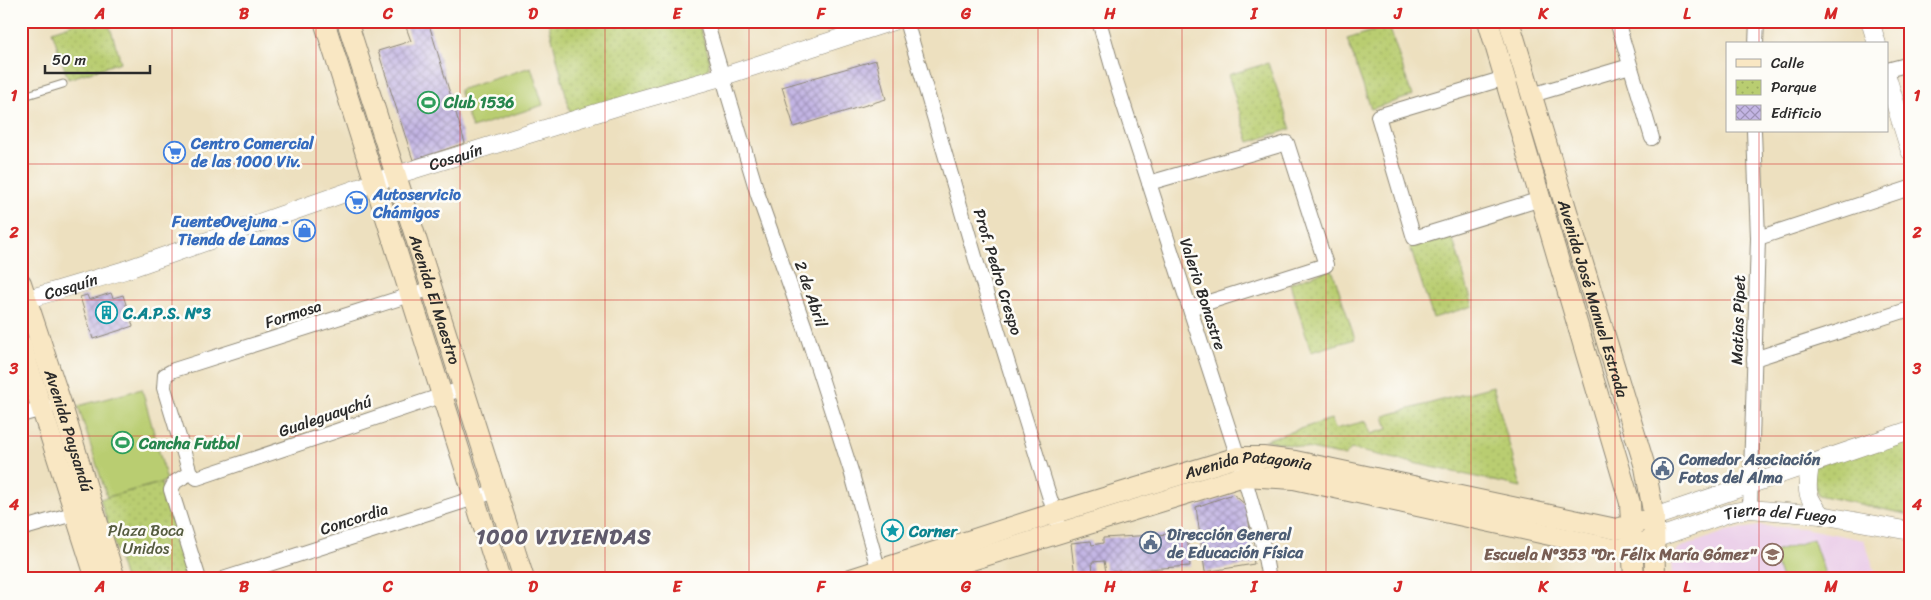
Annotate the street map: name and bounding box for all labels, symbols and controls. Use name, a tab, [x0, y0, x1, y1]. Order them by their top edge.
text: A	[94, 0, 105, 28]
text: B	[239, 0, 250, 28]
text: C	[382, 0, 394, 28]
text: D	[528, 0, 538, 28]
text: E	[673, 0, 683, 28]
text: F	[816, 0, 827, 28]
text: G	[960, 0, 972, 28]
text: H	[1103, 0, 1116, 28]
text: I	[1250, 0, 1259, 28]
text: J	[1393, 0, 1403, 28]
text: K	[1537, 0, 1549, 28]
text: L	[1683, 0, 1691, 28]
text: M	[1823, 0, 1838, 28]
scale bar	[45, 42, 150, 74]
legend	[1726, 42, 1888, 132]
text: 50 m	[52, 47, 87, 73]
text: Calle	[1771, 50, 1804, 76]
text: Parque	[1771, 74, 1816, 100]
text: 1	[11, 81, 18, 110]
text: 1	[1914, 81, 1921, 110]
place label: Club 1536	[443, 88, 514, 117]
sports icon: Club 1536	[416, 90, 440, 114]
text: Edificio	[1771, 100, 1822, 126]
place label: Centro Comercial de las 1000 Viv.	[190, 129, 315, 176]
street label: Cosquín	[425, 135, 486, 179]
supermarket icon: Centro Comercial de las 1000 Viv.	[163, 140, 187, 164]
place label: Autoservicio Chámigos	[372, 180, 461, 227]
supermarket icon: Autoservicio Chámigos	[345, 191, 369, 215]
street label: Avenida José Manuel Estrada	[1549, 195, 1638, 402]
street label: Prof. Pedro Crespo	[965, 205, 1031, 339]
place label: FuenteOvejuna - Tienda de Lanas	[171, 207, 290, 254]
text: 2	[8, 218, 19, 247]
shop icon: FuenteOvejuna - Tienda de Lanas	[293, 218, 317, 242]
text: 2	[1911, 218, 1922, 247]
street label: Avenida El Maestro	[401, 230, 470, 368]
street label: Valerio Bonastre	[1171, 234, 1235, 354]
street label: 2 de Abril	[786, 257, 836, 332]
street label: Cosquín	[40, 264, 102, 308]
street label: Matias Pipet	[1722, 275, 1754, 365]
street label: Formosa	[261, 291, 325, 337]
place label: C.A.P.S. Nº3	[122, 299, 211, 328]
building icon: C.A.P.S. Nº3	[95, 301, 119, 325]
text: 3	[9, 354, 19, 383]
text: 3	[1912, 354, 1922, 383]
street label: Avenida Paysandú	[36, 364, 102, 496]
street label: Gualeguaychú	[275, 386, 376, 445]
place label: Cancha Futbol	[138, 429, 241, 458]
sports icon: Cancha Futbol	[111, 431, 135, 455]
street label: Avenida Patagonia	[1180, 442, 1315, 487]
place label: Comedor Asociación Fotos del Alma	[1678, 445, 1821, 492]
public building icon: Comedor Asociación Fotos del Alma	[1651, 456, 1675, 480]
text: 4	[8, 490, 19, 519]
text: 4	[1911, 490, 1922, 519]
street label: Concordia	[316, 494, 392, 544]
street label: Tierra del Fuego	[1719, 494, 1839, 532]
park label: Plaza Boca Unidos	[108, 516, 184, 563]
place label: Corner	[908, 517, 959, 546]
district label: 1000 VIVIENDAS	[476, 518, 652, 556]
place icon: Corner	[881, 519, 905, 543]
place label: Dirección General de Educación Física	[1167, 520, 1304, 567]
public building icon: Dirección General de Educación Física	[1139, 531, 1163, 555]
place label: Escuela Nº353 "Dr. Félix María Gómez"	[1484, 540, 1757, 569]
school or university icon: Escuela Nº353 "Dr. Félix María Gómez"	[1760, 542, 1784, 566]
text: A	[94, 572, 105, 600]
text: B	[239, 572, 250, 600]
text: C	[382, 572, 394, 600]
text: D	[528, 572, 538, 600]
text: E	[673, 572, 683, 600]
text: F	[816, 572, 827, 600]
text: G	[960, 572, 972, 600]
text: H	[1103, 572, 1116, 600]
text: I	[1250, 572, 1259, 600]
text: J	[1393, 572, 1403, 600]
text: K	[1537, 572, 1549, 600]
text: L	[1683, 572, 1691, 600]
text: M	[1823, 572, 1838, 600]

